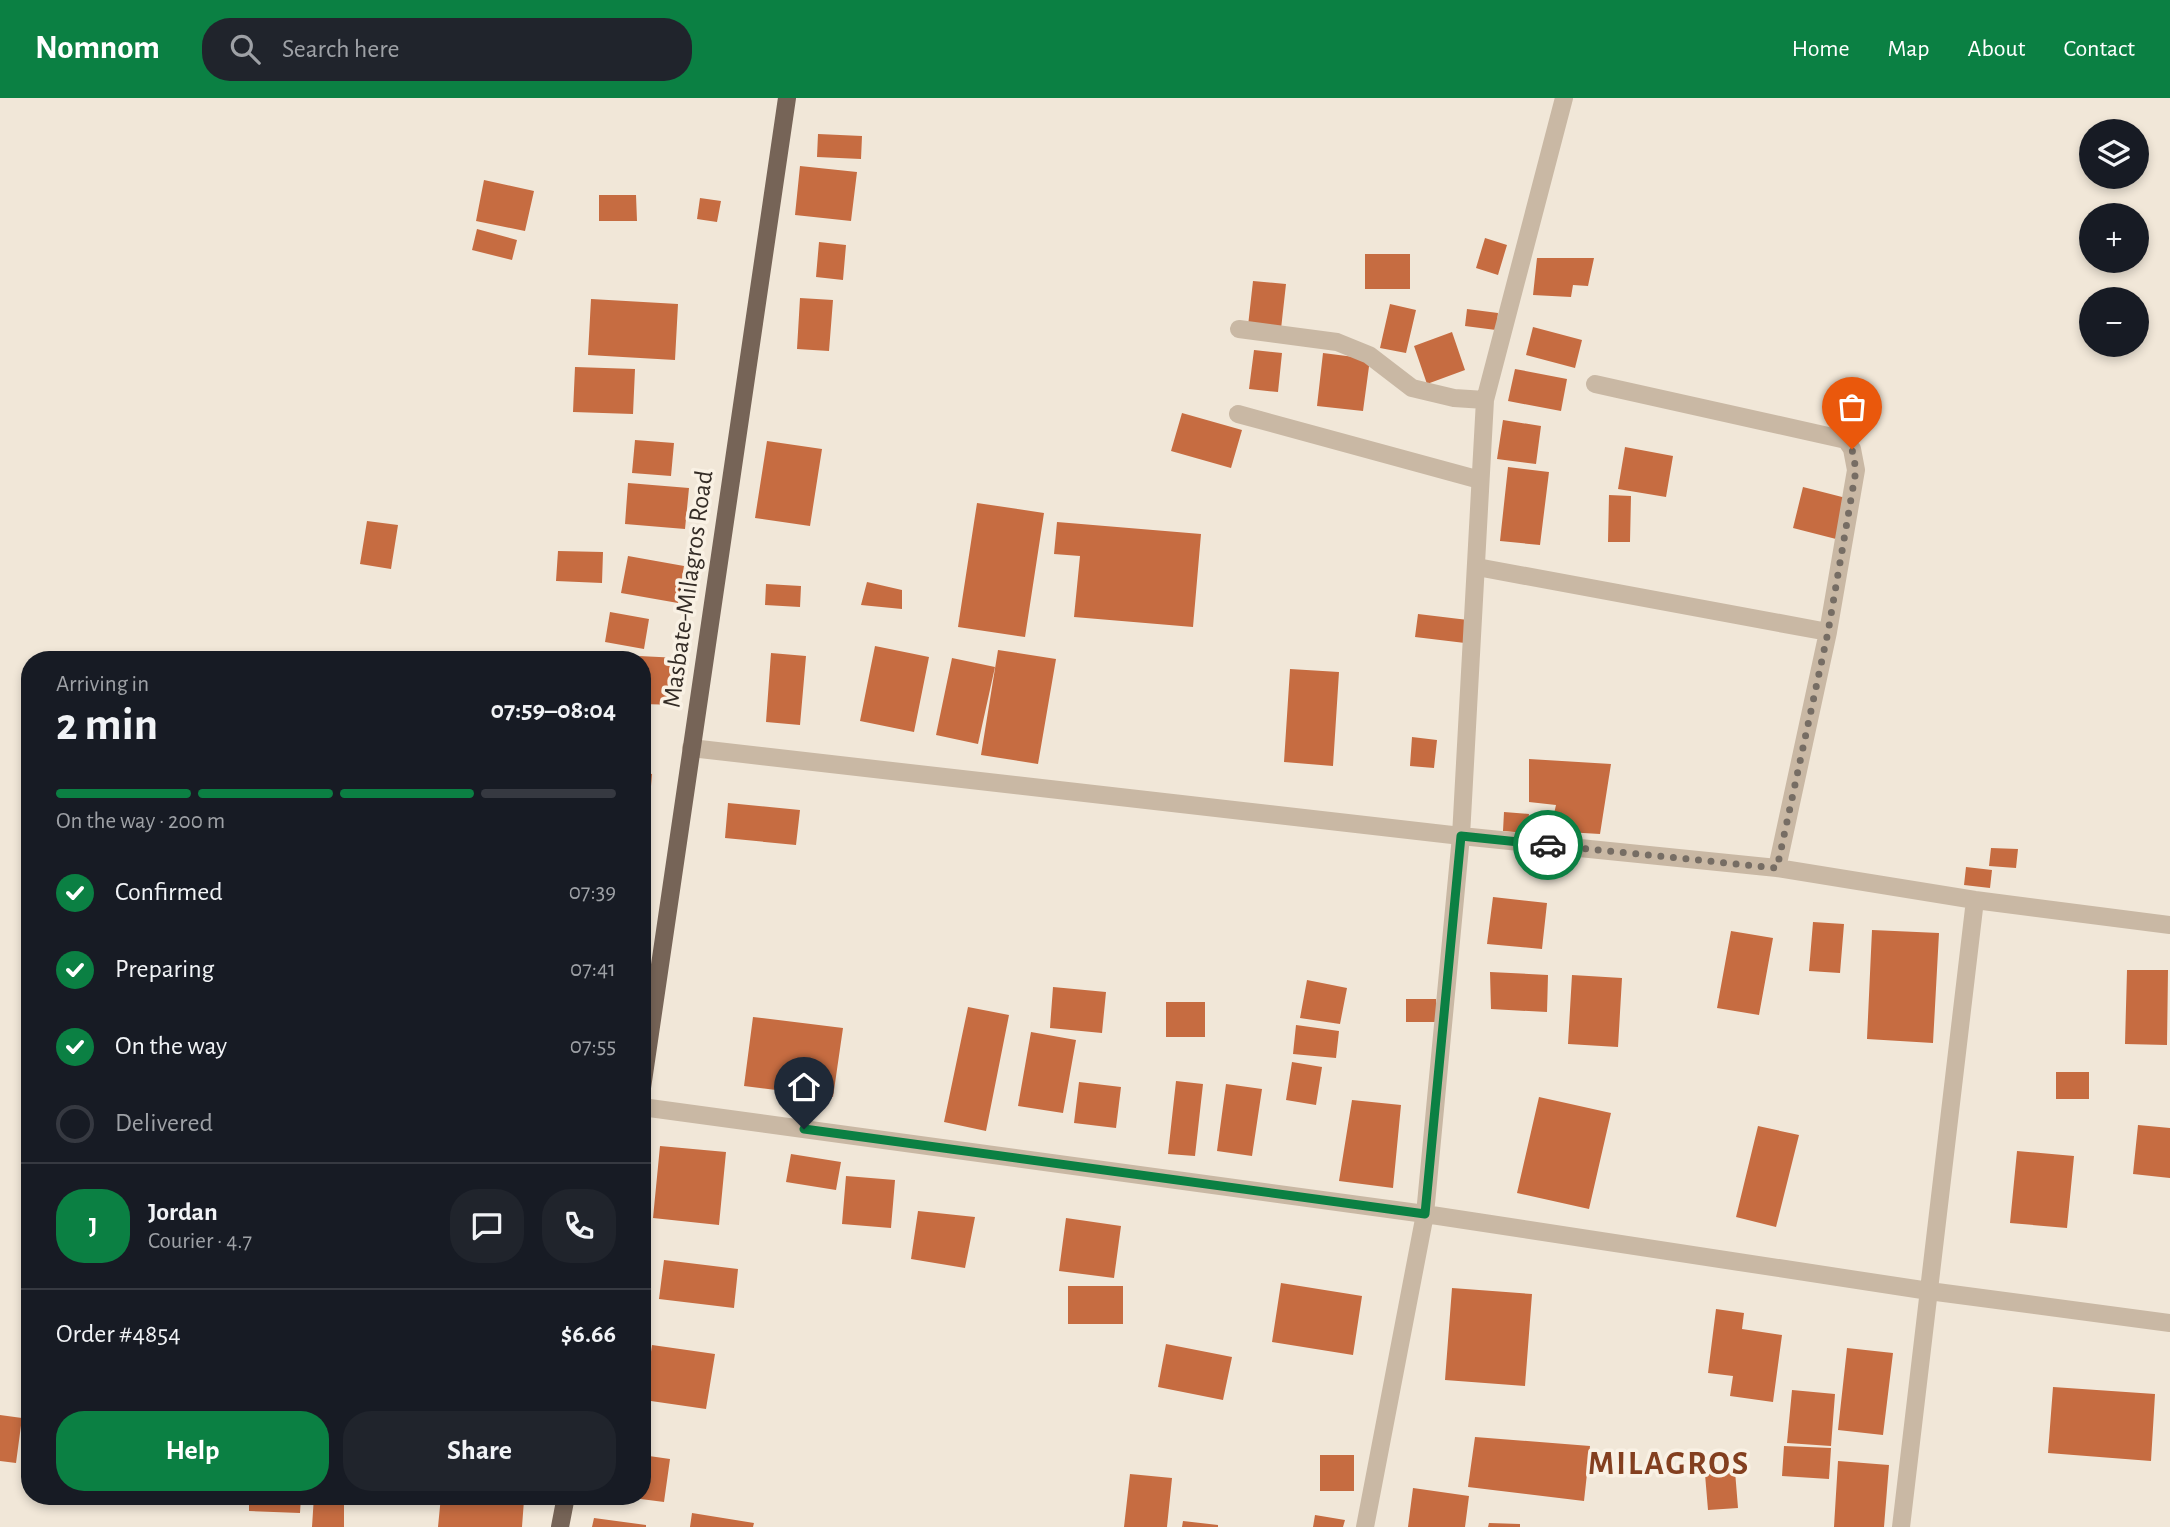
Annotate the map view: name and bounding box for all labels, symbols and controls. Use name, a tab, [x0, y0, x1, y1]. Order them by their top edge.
search box	[202, 18, 692, 81]
icon: search	[226, 30, 264, 68]
text: Nomnom	[35, 32, 160, 65]
text: Search here	[282, 36, 400, 62]
text: Home	[1792, 37, 1850, 61]
text: Map	[1888, 37, 1930, 61]
text: About	[1968, 37, 2025, 61]
text: Contact	[2063, 37, 2135, 61]
map controls	[2079, 119, 2149, 357]
button: layers	[2079, 119, 2149, 189]
button: +	[2079, 203, 2149, 273]
button: −	[2079, 287, 2149, 357]
pin	[1822, 377, 1882, 449]
icon: bag	[1833, 388, 1871, 426]
street label: Masbate-Milagros Road	[658, 469, 718, 709]
text: Arriving in	[56, 673, 149, 696]
text: 07:59–08:04	[491, 697, 616, 723]
text: 2 min	[56, 702, 158, 748]
text: On the way · 200 m	[56, 810, 225, 833]
courier	[1513, 810, 1583, 880]
icon: car	[1529, 826, 1567, 864]
icon: check	[56, 874, 94, 912]
text: Confirmed	[115, 879, 223, 905]
text: 07:39	[569, 881, 616, 904]
icon: check	[56, 951, 94, 989]
text: Preparing	[115, 956, 214, 982]
text: 07:41	[570, 958, 616, 981]
icon: check	[56, 1028, 94, 1066]
text: On the way	[115, 1033, 227, 1059]
text: 07:55	[570, 1035, 616, 1058]
pin	[774, 1057, 834, 1129]
icon: home	[785, 1068, 823, 1106]
text: Delivered	[115, 1110, 213, 1136]
button: chat	[450, 1189, 524, 1263]
button: phone	[542, 1189, 616, 1263]
text: Jordan	[148, 1199, 218, 1225]
text: J	[89, 1213, 97, 1239]
text: Courier · 4.7	[148, 1230, 252, 1253]
text: Order #4854	[56, 1321, 181, 1347]
text: $6.66	[561, 1321, 616, 1347]
button: Help	[56, 1411, 329, 1491]
button: Share	[343, 1411, 616, 1491]
district label: MILAGROS	[1588, 1448, 1750, 1481]

